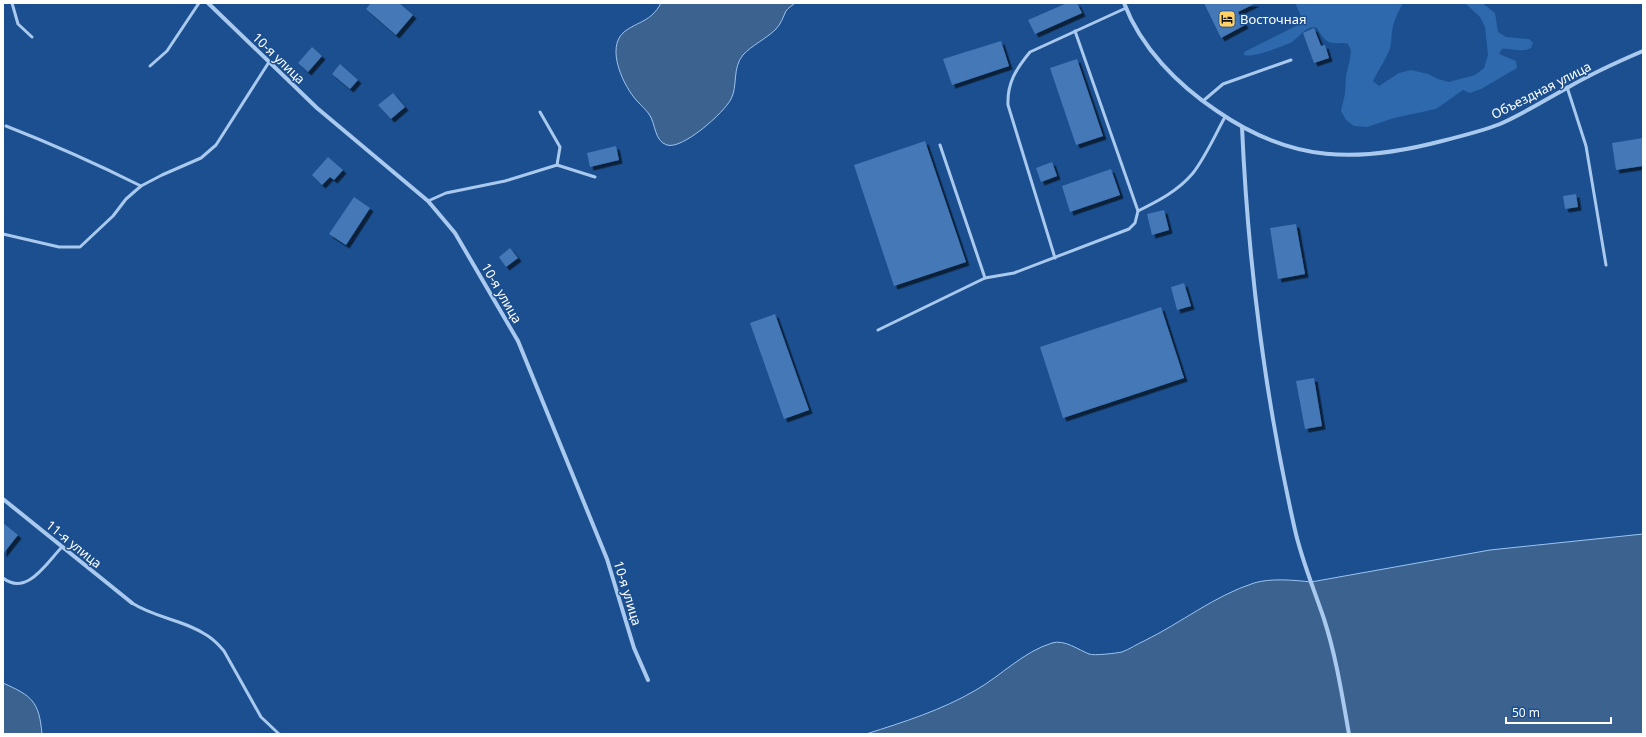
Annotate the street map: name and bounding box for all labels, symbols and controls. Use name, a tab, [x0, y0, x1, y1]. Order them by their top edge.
hotel icon: Восточная	[1217, 9, 1237, 29]
place label: Восточная	[1240, 10, 1306, 28]
street label: 10-я улица	[249, 28, 309, 88]
street label: Объездная улица	[1488, 57, 1594, 123]
street label: 10-я улица	[478, 260, 526, 326]
street label: 11-я улица	[42, 516, 106, 572]
street label: 10-я улица	[610, 558, 646, 628]
scale bar	[1506, 699, 1611, 725]
text: 50 m	[1512, 704, 1540, 721]

